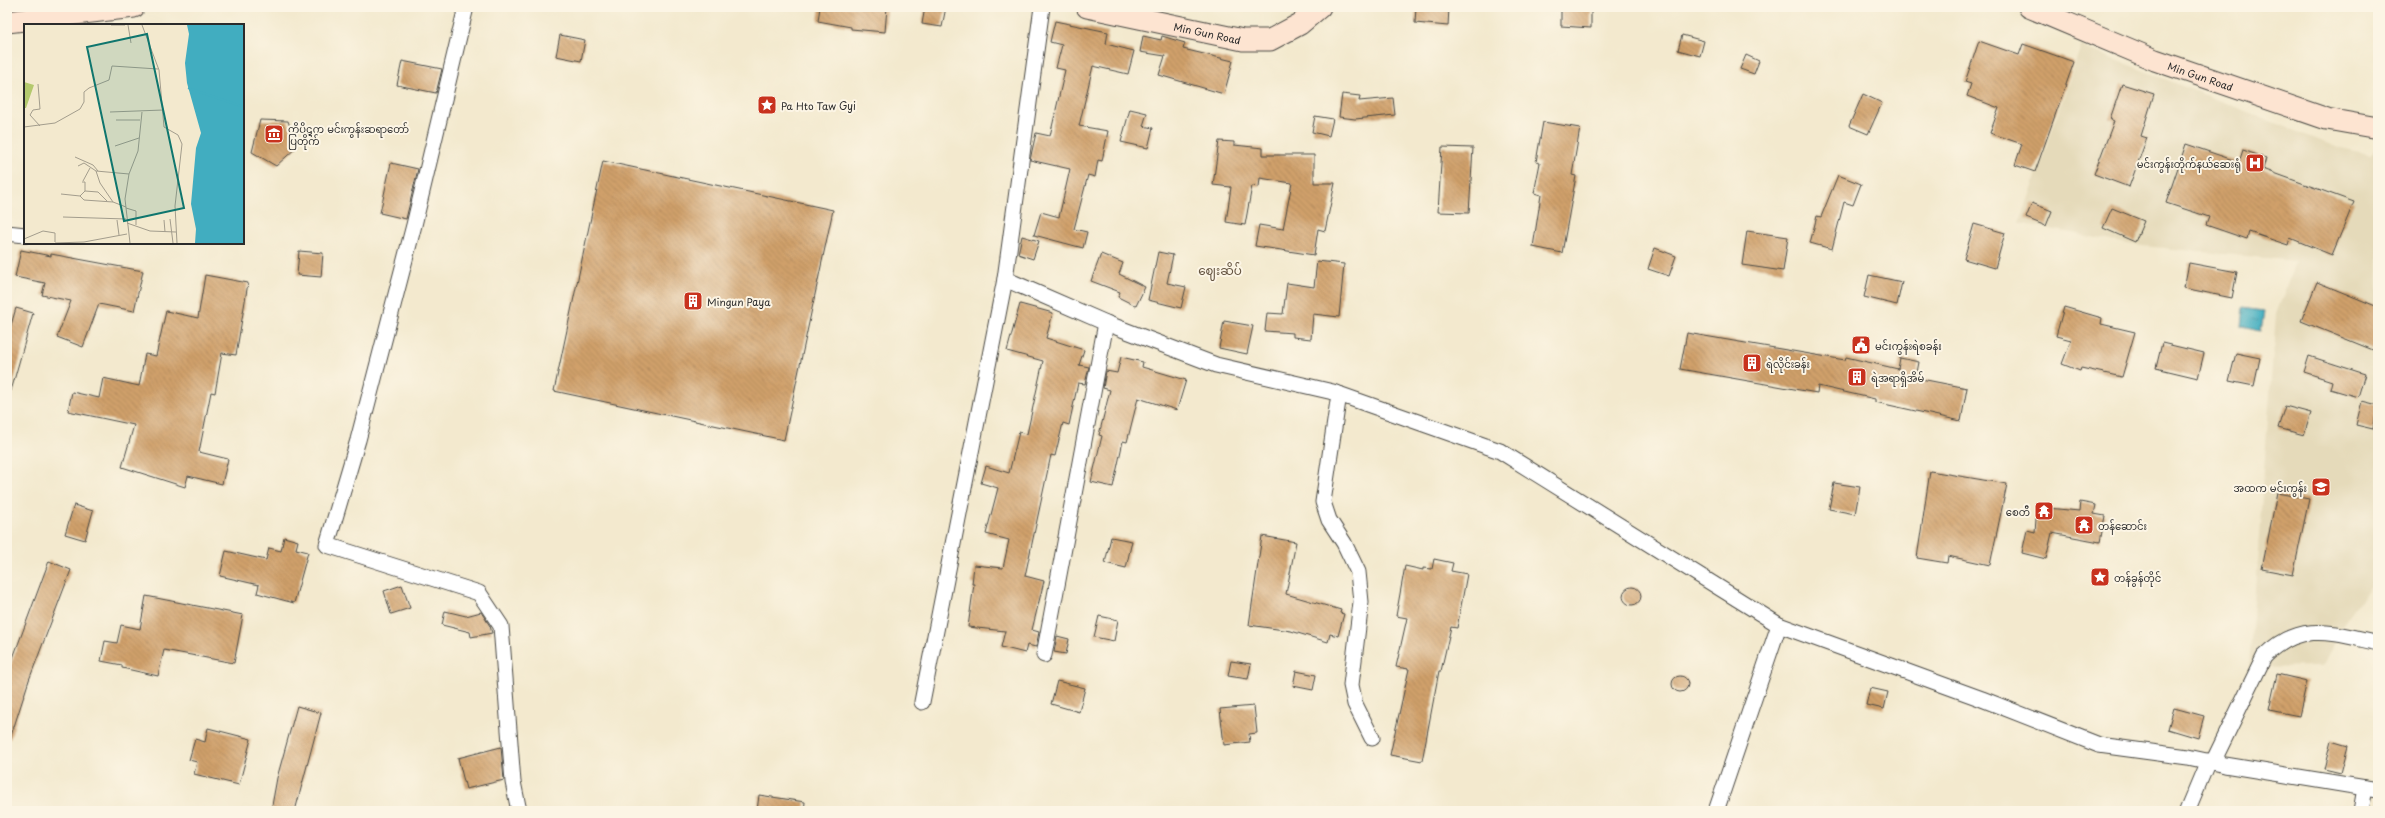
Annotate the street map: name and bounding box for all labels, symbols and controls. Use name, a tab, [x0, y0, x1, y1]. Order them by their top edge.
street label: Min Gun Road	[1172, 18, 1242, 47]
inset map	[24, 24, 244, 244]
street label: Min Gun Road	[2166, 58, 2236, 94]
place icon: Pa Hto Taw Gyi	[756, 94, 778, 116]
place label: Pa Hto Taw Gyi	[781, 98, 856, 113]
place label: တိပိဋက မင်းကွန်းဆရာတော် ပြတိုက်	[288, 121, 409, 150]
museum icon: တိပိဋက မင်းကွန်းဆရာတော် ပြတိုက်	[263, 123, 285, 145]
hospital icon: မင်းကွန်းတိုက်နယ်ဆေးရုံ	[2244, 152, 2266, 174]
place label: မင်းကွန်းတိုက်နယ်ဆေးရုံ	[2137, 156, 2241, 173]
district label: ဈေးဆိပ်	[1198, 261, 1242, 281]
building icon: Mingun Paya	[682, 290, 704, 312]
place label: Mingun Paya	[707, 294, 771, 309]
public building icon: မင်းကွန်းရဲစခန်း	[1850, 334, 1872, 356]
place label: မင်းကွန်းရဲစခန်း	[1875, 338, 1942, 355]
building icon: ရဲလိုင်းခန်း	[1741, 352, 1763, 374]
place label: ရဲလိုင်းခန်း	[1766, 356, 1810, 373]
building icon: ရဲအရာရှိအိမ်	[1846, 366, 1868, 388]
place label: ရဲအရာရှိအိမ်	[1871, 370, 1924, 387]
school or university icon: အထက မင်းကွန်း	[2310, 476, 2332, 498]
place label: အထက မင်းကွန်း	[2233, 480, 2307, 497]
temple icon: စေတီ	[2033, 500, 2055, 522]
place label: စေတီ	[2006, 504, 2030, 519]
temple icon: တန်ဆောင်း	[2073, 514, 2095, 536]
place label: တန်ဆောင်း	[2098, 518, 2147, 535]
place icon: တန်ခွန်တိုင်	[2089, 566, 2111, 588]
place label: တန်ခွန်တိုင်	[2114, 570, 2161, 587]

